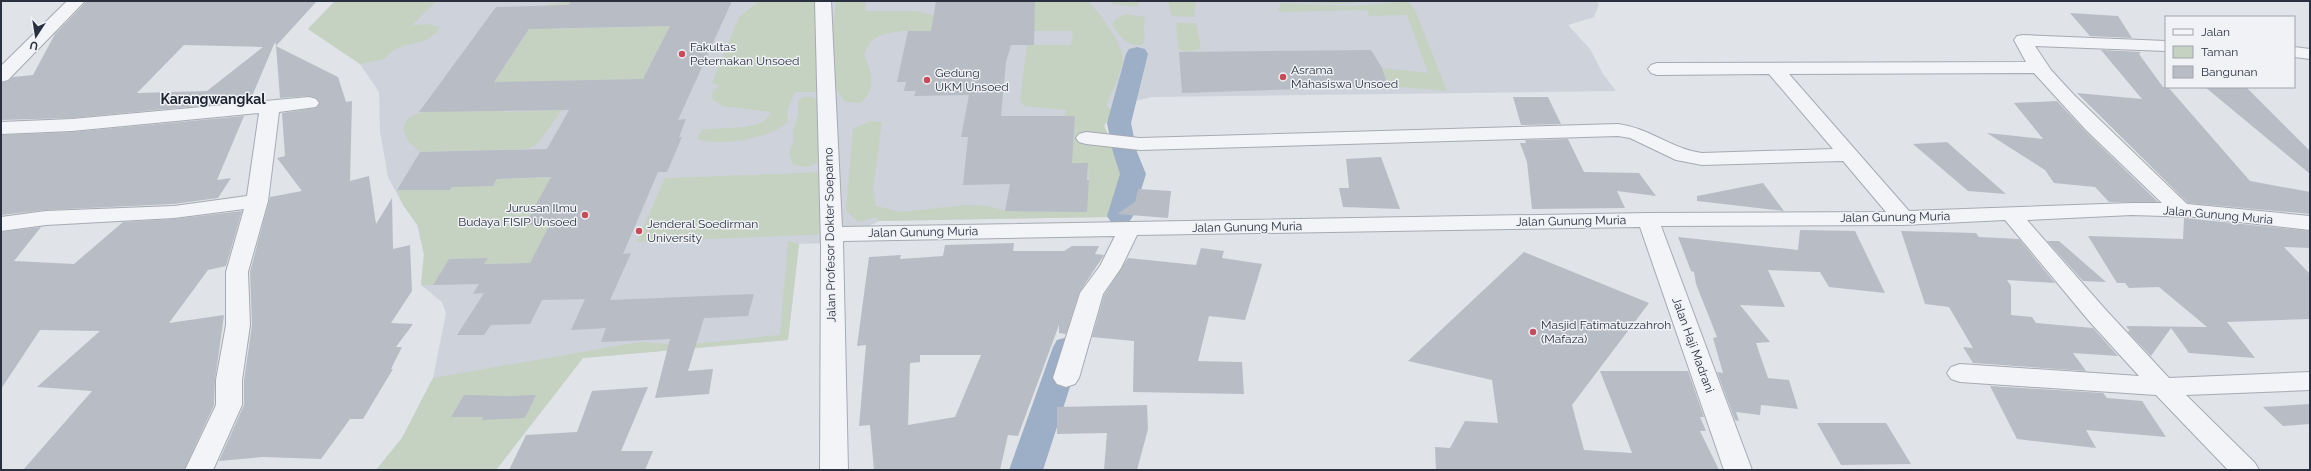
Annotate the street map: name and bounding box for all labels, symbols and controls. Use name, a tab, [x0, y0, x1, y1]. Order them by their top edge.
north arrow	[16, 16, 56, 56]
legend	[2165, 16, 2295, 88]
text: Jalan	[2201, 25, 2230, 39]
text: U	[29, 38, 39, 53]
place label: Fakultas Peternakan Unsoed	[690, 40, 799, 68]
text: Taman	[2201, 45, 2238, 59]
marker: Fakultas Peternakan Unsoed	[677, 49, 687, 59]
place label: Asrama Mahasiswa Unsoed	[1291, 63, 1398, 91]
text: Bangunan	[2201, 65, 2258, 79]
place label: Gedung UKM Unsoed	[935, 66, 1009, 94]
marker: Asrama Mahasiswa Unsoed	[1278, 72, 1288, 82]
marker: Gedung UKM Unsoed	[922, 75, 932, 85]
district label: Karangwangkal	[160, 91, 266, 107]
street label: Jalan Profesor Dokter Soeparno	[821, 147, 839, 323]
place label: Jurusan Ilmu Budaya FISIP Unsoed	[458, 201, 577, 229]
street label: Jalan Gunung Muria	[2162, 203, 2274, 227]
street label: Jalan Gunung Muria	[1840, 209, 1950, 225]
marker: Jurusan Ilmu Budaya FISIP Unsoed	[580, 210, 590, 220]
street label: Jalan Gunung Muria	[1516, 213, 1626, 229]
place label: Jenderal Soedirman University	[647, 217, 758, 245]
street label: Jalan Gunung Muria	[1192, 219, 1302, 235]
street label: Jalan Gunung Muria	[868, 224, 978, 240]
marker: Jenderal Soedirman University	[634, 226, 644, 236]
street label: Jalan Haji Madrani	[1669, 295, 1717, 395]
place label: Masjid Fatimatuzzahroh (Mafaza)	[1541, 318, 1671, 346]
marker: Masjid Fatimatuzzahroh (Mafaza)	[1528, 327, 1538, 337]

